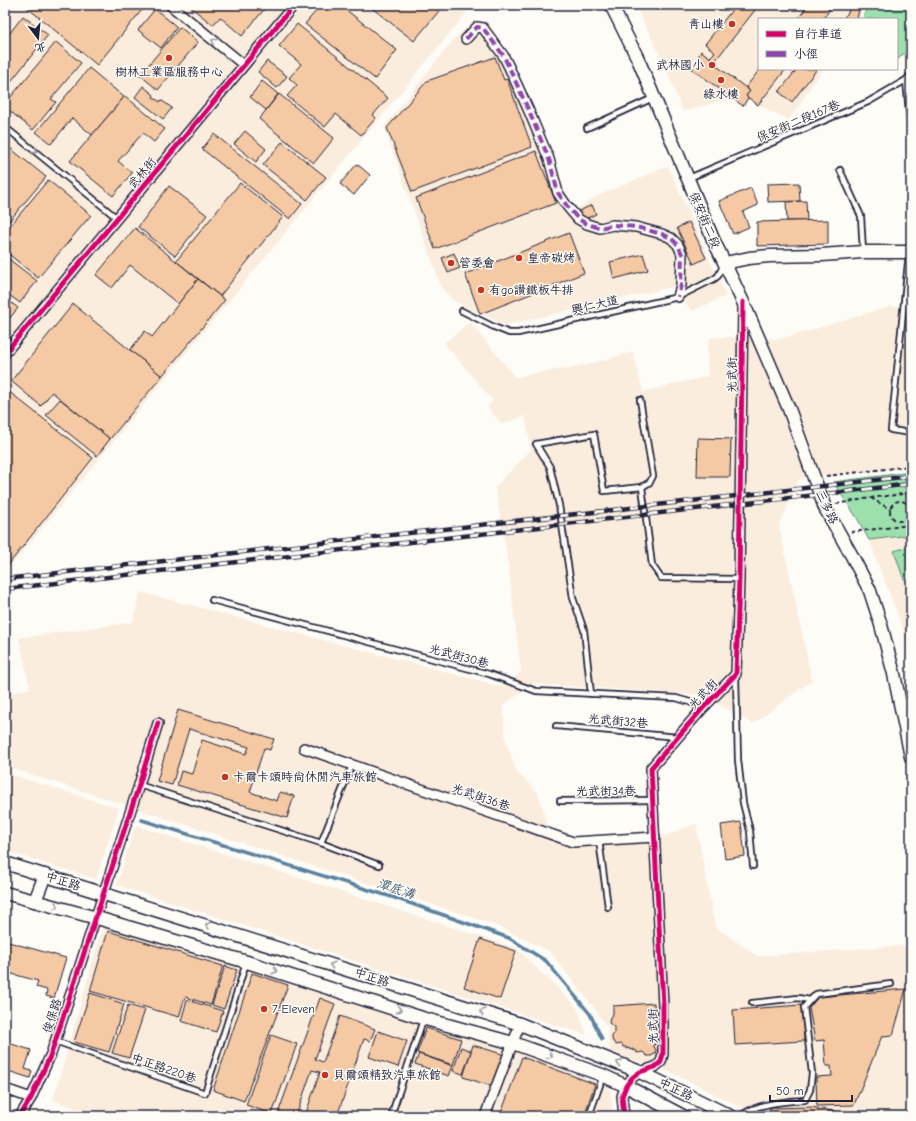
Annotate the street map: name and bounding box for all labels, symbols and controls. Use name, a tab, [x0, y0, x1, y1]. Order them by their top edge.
place label: 青山樓	[688, 17, 724, 31]
north arrow	[18, 18, 58, 58]
legend	[758, 18, 898, 70]
marker: 青山樓	[727, 19, 737, 29]
text: 自行車道	[794, 27, 842, 41]
one-way arrow	[211, 38, 219, 45]
text: 北	[34, 39, 48, 55]
text: 小徑	[794, 47, 818, 61]
marker: 樹林工業區服務中心	[164, 53, 174, 63]
place label: 武林國小	[656, 58, 704, 72]
marker: 武林國小	[707, 60, 717, 70]
place label: 樹林工業區服務中心	[115, 65, 223, 79]
marker: 綠水樓	[716, 75, 726, 85]
place label: 綠水樓	[703, 87, 739, 101]
street label: 保安街二段167巷	[754, 97, 842, 145]
one-way arrow	[31, 147, 38, 154]
street label: 武林街	[125, 155, 159, 191]
street label: 保安街二段	[687, 190, 723, 250]
place label: 皇帝碳烤	[527, 251, 575, 265]
marker: 皇帝碳烤	[514, 253, 524, 263]
place label: 管委會	[459, 256, 495, 270]
marker: 管委會	[446, 258, 456, 268]
place label: 有go讚鐵板牛排	[489, 283, 574, 297]
marker: 有go讚鐵板牛排	[476, 285, 486, 295]
street label: 興仁大道	[570, 293, 620, 317]
street label: 光武街	[725, 357, 739, 393]
street label: 三多路	[813, 488, 841, 526]
street label: 光武街30巷	[428, 641, 490, 671]
street label: 光武街	[686, 676, 720, 712]
street label: 光武街32巷	[587, 711, 649, 731]
place label: 卡爾卡頌時尚休閒汽車旅館	[233, 770, 377, 784]
marker: 卡爾卡頌時尚休閒汽車旅館	[220, 772, 230, 782]
street label: 光武街36巷	[450, 781, 512, 813]
street label: 光武街34巷	[576, 784, 636, 798]
street label: 中正路	[44, 869, 82, 893]
water label: 潭底溝	[375, 875, 418, 902]
one-way arrow	[53, 902, 60, 910]
one-way arrow	[204, 922, 211, 930]
one-way arrow	[328, 961, 335, 969]
street label: 中正路	[353, 965, 391, 989]
one-way arrow	[271, 966, 278, 975]
street label: 俊保路	[40, 997, 64, 1035]
place label: 7-Eleven	[272, 1002, 315, 1016]
marker: 7-Eleven	[259, 1004, 269, 1014]
one-way arrow	[395, 1005, 402, 1014]
one-way arrow	[479, 1008, 486, 1017]
street label: 光武街	[646, 1008, 660, 1044]
street label: 中正路220巷	[130, 1050, 198, 1086]
one-way arrow	[546, 1051, 553, 1059]
one-way arrow	[616, 1060, 623, 1068]
place label: 貝爾頌精致汽車旅館	[333, 1068, 441, 1082]
marker: 貝爾頌精致汽車旅館	[320, 1070, 330, 1080]
street label: 中正路	[657, 1075, 695, 1103]
scale bar	[770, 1077, 852, 1103]
text: 50 m	[776, 1084, 804, 1098]

